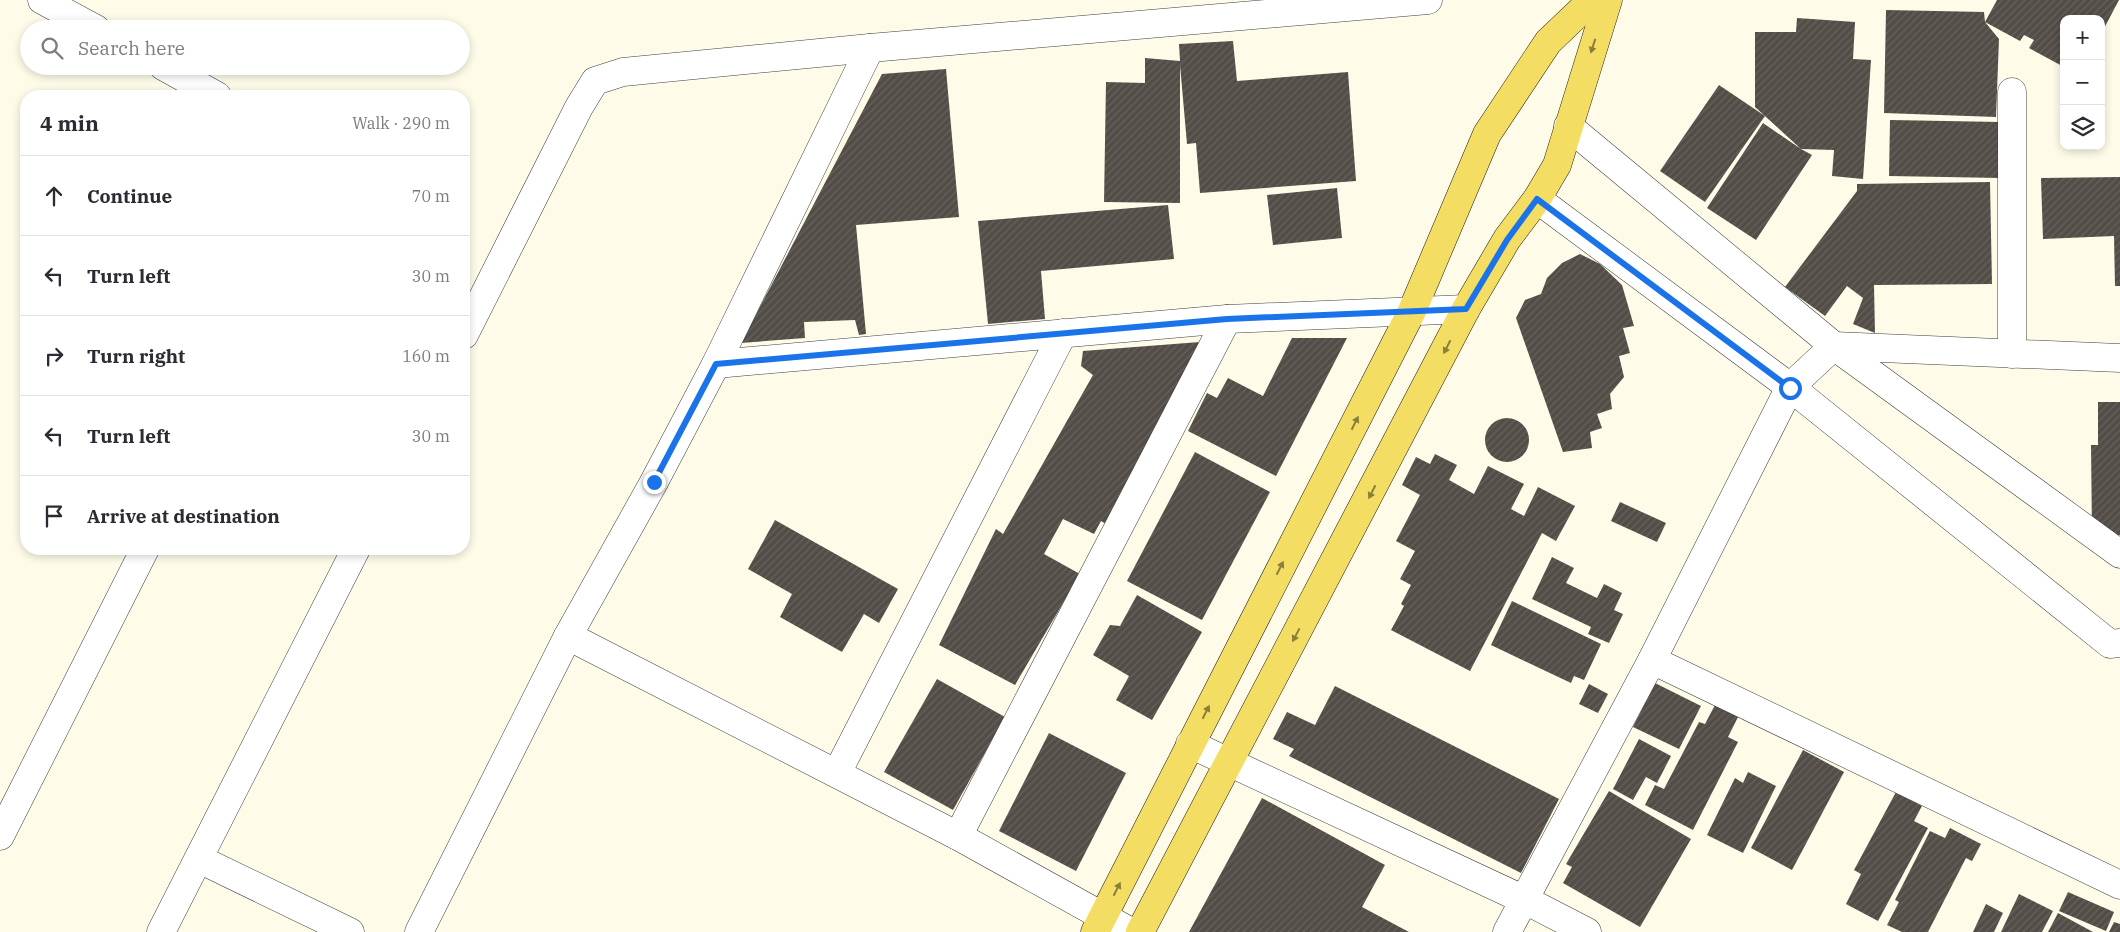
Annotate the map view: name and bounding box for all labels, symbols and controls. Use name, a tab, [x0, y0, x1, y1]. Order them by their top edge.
map controls	[2060, 15, 2105, 150]
button: +	[2060, 15, 2105, 60]
search box	[20, 20, 470, 75]
icon: search	[38, 34, 66, 62]
text: Search here	[78, 36, 185, 60]
one-way arrow	[1589, 39, 1596, 54]
button: −	[2060, 60, 2105, 105]
button: layers	[2060, 105, 2105, 150]
text: 4 min	[40, 109, 99, 137]
text: Walk · 290 m	[352, 113, 450, 133]
icon: ahead	[40, 182, 68, 210]
text: Continue	[87, 184, 172, 208]
text: 70 m	[412, 186, 450, 206]
icon: left	[40, 262, 68, 290]
text: Turn left	[87, 264, 170, 288]
text: 30 m	[412, 266, 450, 286]
one-way arrow	[1443, 340, 1451, 355]
icon: right	[40, 342, 68, 370]
text: Turn right	[87, 344, 185, 368]
text: 160 m	[402, 346, 450, 366]
route start	[1779, 377, 1802, 400]
one-way arrow	[1351, 416, 1359, 430]
icon: left	[40, 422, 68, 450]
text: Turn left	[87, 424, 170, 448]
text: 30 m	[412, 426, 450, 446]
route end	[643, 471, 666, 494]
one-way arrow	[1368, 484, 1376, 499]
icon: arrive	[40, 502, 68, 530]
text: Arrive at destination	[87, 504, 280, 528]
one-way arrow	[1276, 561, 1284, 575]
one-way arrow	[1292, 628, 1300, 643]
one-way arrow	[1202, 705, 1210, 720]
one-way arrow	[1113, 881, 1121, 896]

